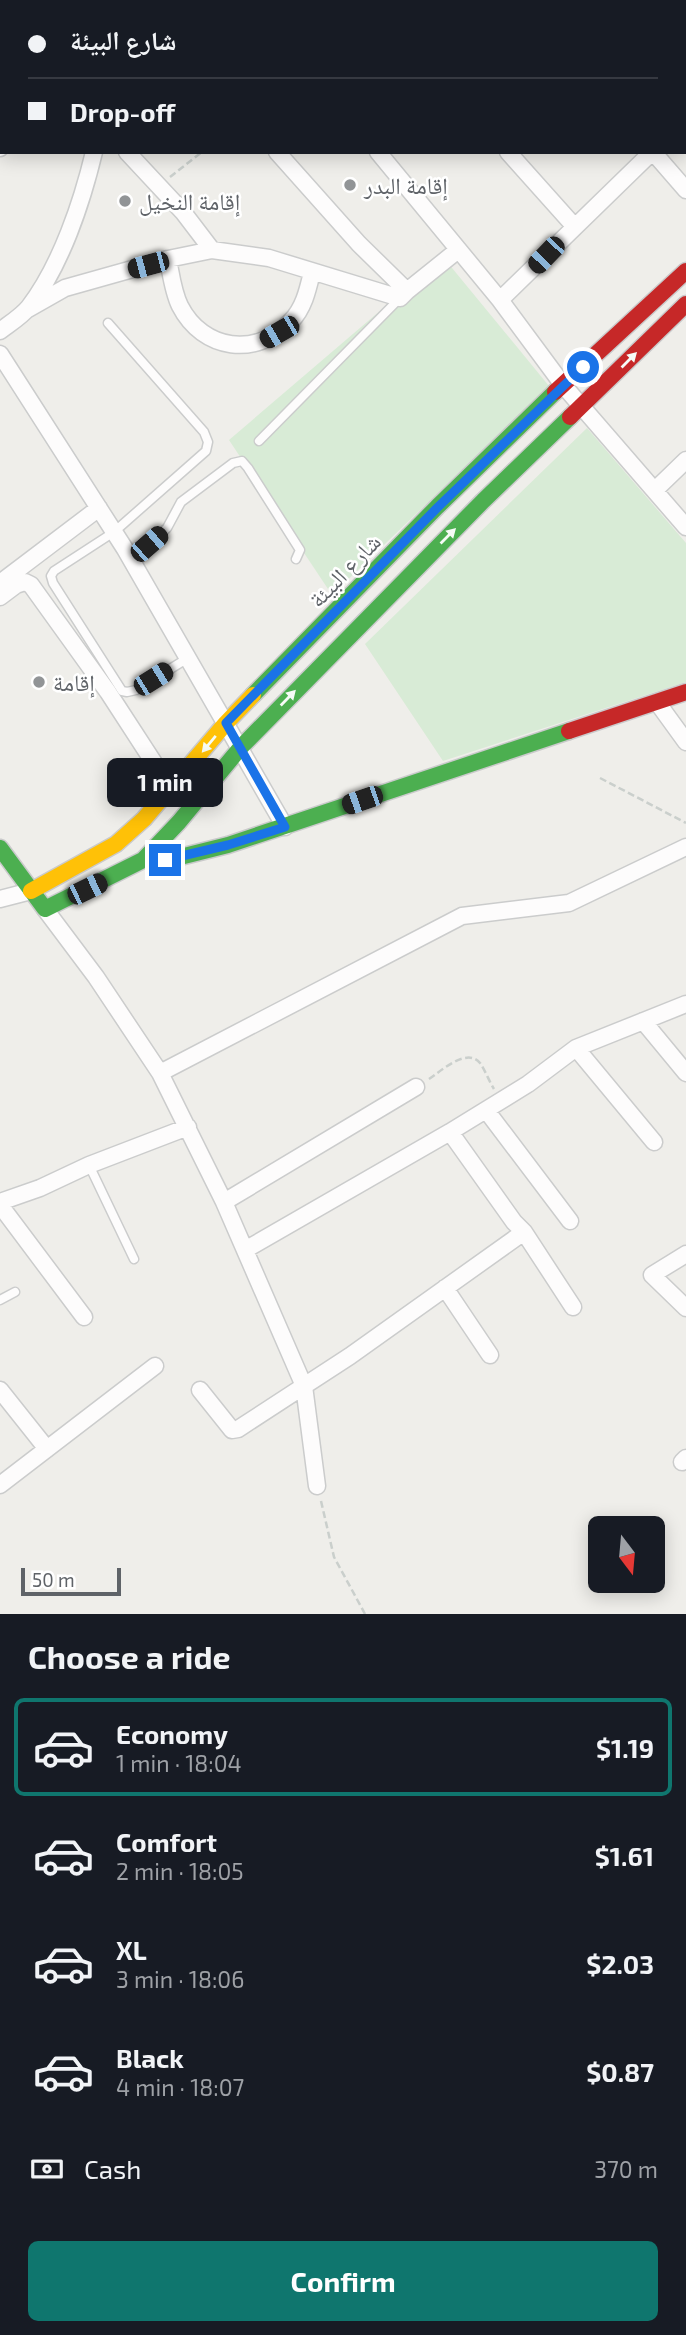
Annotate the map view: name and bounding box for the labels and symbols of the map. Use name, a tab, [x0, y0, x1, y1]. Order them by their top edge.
place label: إقامة البدر	[363, 171, 448, 201]
marker: إقامة البدر	[342, 177, 358, 193]
place label: إقامة النخيل	[139, 187, 240, 217]
marker: إقامة النخيل	[117, 193, 133, 209]
car	[524, 233, 569, 277]
car	[125, 249, 172, 281]
car	[256, 312, 303, 352]
route start	[567, 351, 599, 383]
one-way arrow	[620, 352, 637, 369]
car	[127, 522, 172, 566]
street label: شارع البيئة	[302, 527, 387, 614]
one-way arrow	[440, 528, 456, 544]
car	[130, 659, 177, 699]
place label: إقامة	[53, 668, 95, 698]
marker: إقامة	[31, 674, 47, 690]
one-way arrow	[280, 690, 296, 707]
one-way arrow	[201, 734, 216, 752]
callout: 1 min	[107, 758, 223, 808]
car	[339, 783, 386, 817]
route end	[149, 844, 181, 876]
car	[64, 870, 111, 908]
north arrow	[588, 1516, 665, 1592]
scale bar	[21, 1565, 121, 1597]

